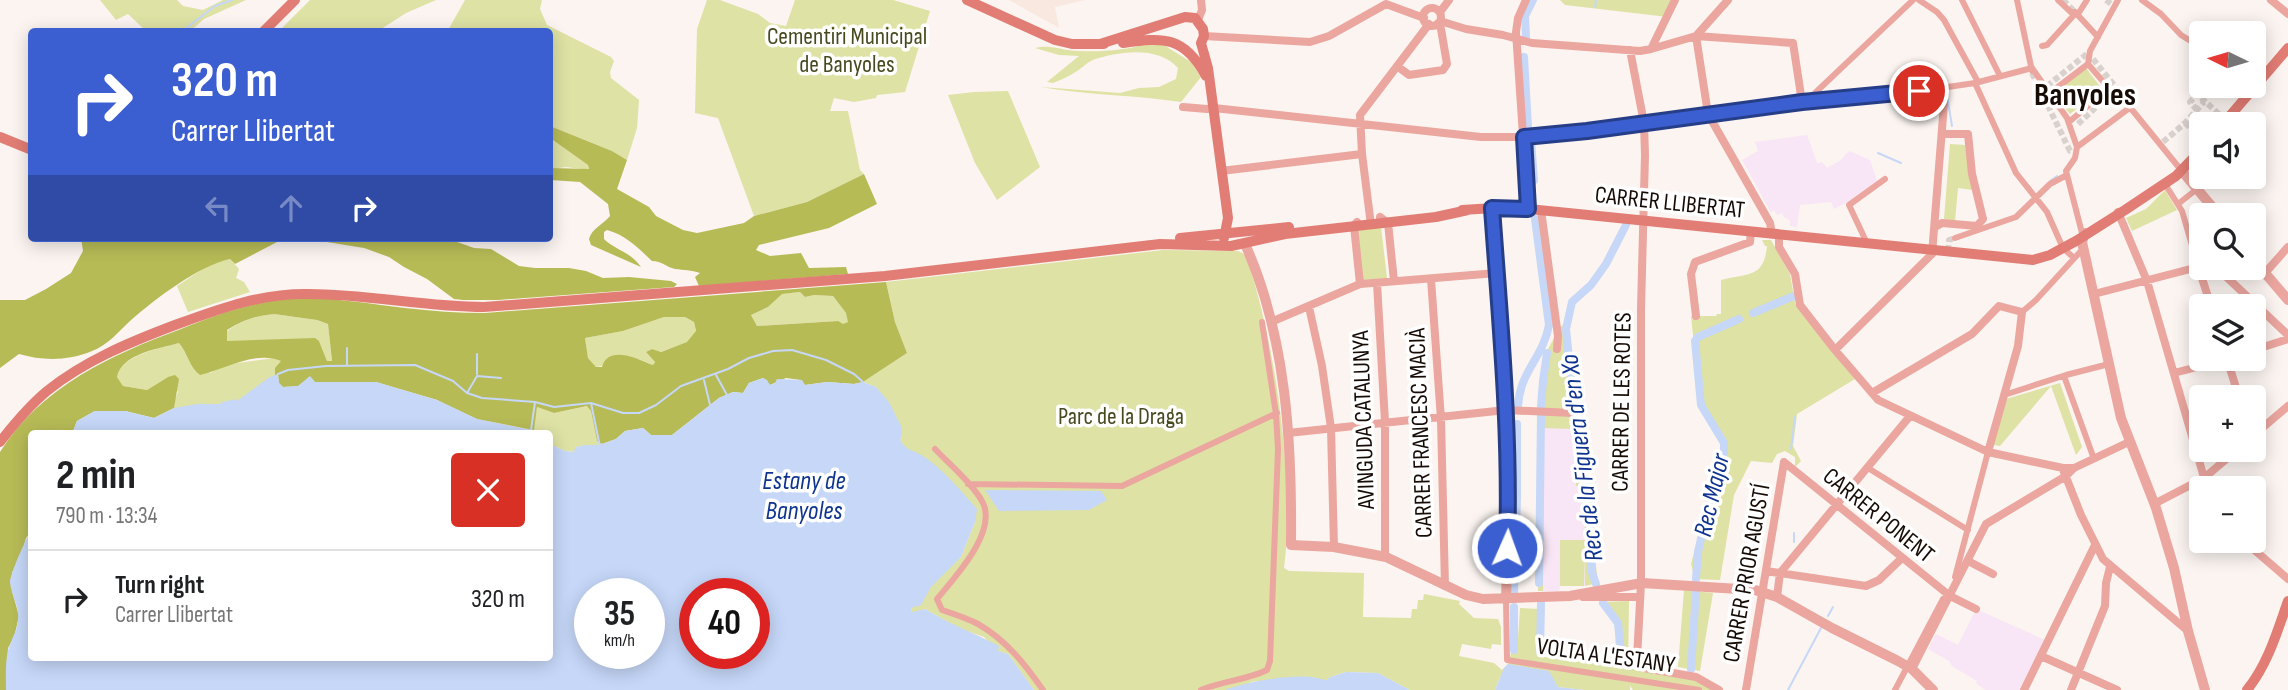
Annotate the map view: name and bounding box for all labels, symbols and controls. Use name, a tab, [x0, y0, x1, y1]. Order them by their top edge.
north arrow	[2189, 21, 2266, 98]
map controls	[2189, 21, 2266, 553]
park label: Cementiri Municipal de Banyoles	[767, 22, 927, 79]
text: 320 m	[171, 52, 278, 111]
icon: right	[56, 56, 147, 147]
pin	[1889, 61, 1949, 121]
icon: arrive	[1900, 72, 1938, 110]
district label: Banyoles	[2034, 76, 2136, 115]
text: Carrer Llibertat	[171, 112, 335, 151]
button: sound	[2189, 112, 2266, 189]
street label: CARRER LLIBERTAT	[1594, 180, 1747, 225]
icon: left	[199, 189, 237, 227]
icon: ahead	[272, 189, 310, 227]
icon: right	[345, 189, 383, 227]
button: search	[2189, 203, 2266, 280]
button: layers	[2189, 294, 2266, 371]
street label: CARRER DE LES ROTES	[1605, 312, 1638, 492]
street label: CARRER FRANCESC MACIÀ	[1402, 327, 1439, 538]
street label: AVINGUDA CATALUNYA	[1346, 329, 1381, 511]
water label: Rec de la Figuera d'en Xo	[1554, 352, 1611, 563]
button: +	[2189, 385, 2266, 462]
park label: Parc de la Draga	[1058, 402, 1184, 431]
water label: Rec Major	[1688, 449, 1737, 540]
text: 2 min	[56, 450, 136, 501]
button: close	[451, 453, 525, 527]
street label: CARRER PONENT	[1817, 462, 1940, 569]
water label: Estany de Banyoles	[762, 466, 846, 527]
button: −	[2189, 476, 2266, 553]
street label: CARRER PRIOR AGUSTÍ	[1717, 482, 1776, 664]
text: 790 m · 13:34	[56, 502, 157, 530]
position arrow	[1470, 511, 1544, 585]
text: Turn right	[115, 570, 204, 601]
speed limit sign: 40	[679, 578, 770, 669]
icon: right	[56, 580, 94, 618]
text: 320 m	[471, 584, 525, 615]
text: 35	[604, 593, 635, 636]
text: Carrer Llibertat	[115, 601, 233, 629]
text: km/h	[604, 630, 635, 651]
street label: VOLTA A L'ESTANY	[1535, 631, 1677, 680]

